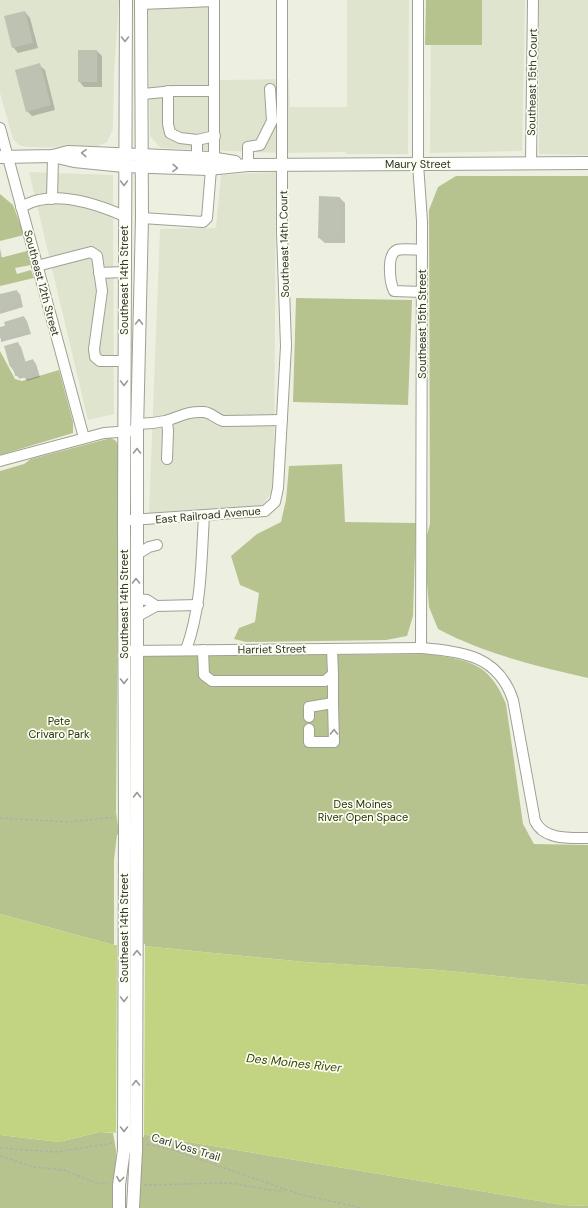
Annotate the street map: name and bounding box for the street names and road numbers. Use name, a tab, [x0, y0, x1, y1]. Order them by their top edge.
street label: Southeast 15th Court	[524, 28, 540, 136]
street label: Maury Street	[385, 157, 451, 171]
street label: Southeast 14th Court	[276, 190, 292, 298]
street label: Southeast 14th Street	[117, 225, 131, 335]
street label: Southeast 12th Street	[21, 228, 63, 338]
street label: Southeast 15th Street	[415, 269, 429, 379]
street label: East Railroad Avenue	[155, 503, 261, 527]
street label: Southeast 14th Street	[117, 549, 131, 659]
street label: Harriet Street	[238, 641, 306, 657]
street label: Southeast 14th Street	[117, 873, 131, 983]
street label: Carl Voss Trail	[150, 1130, 222, 1164]

